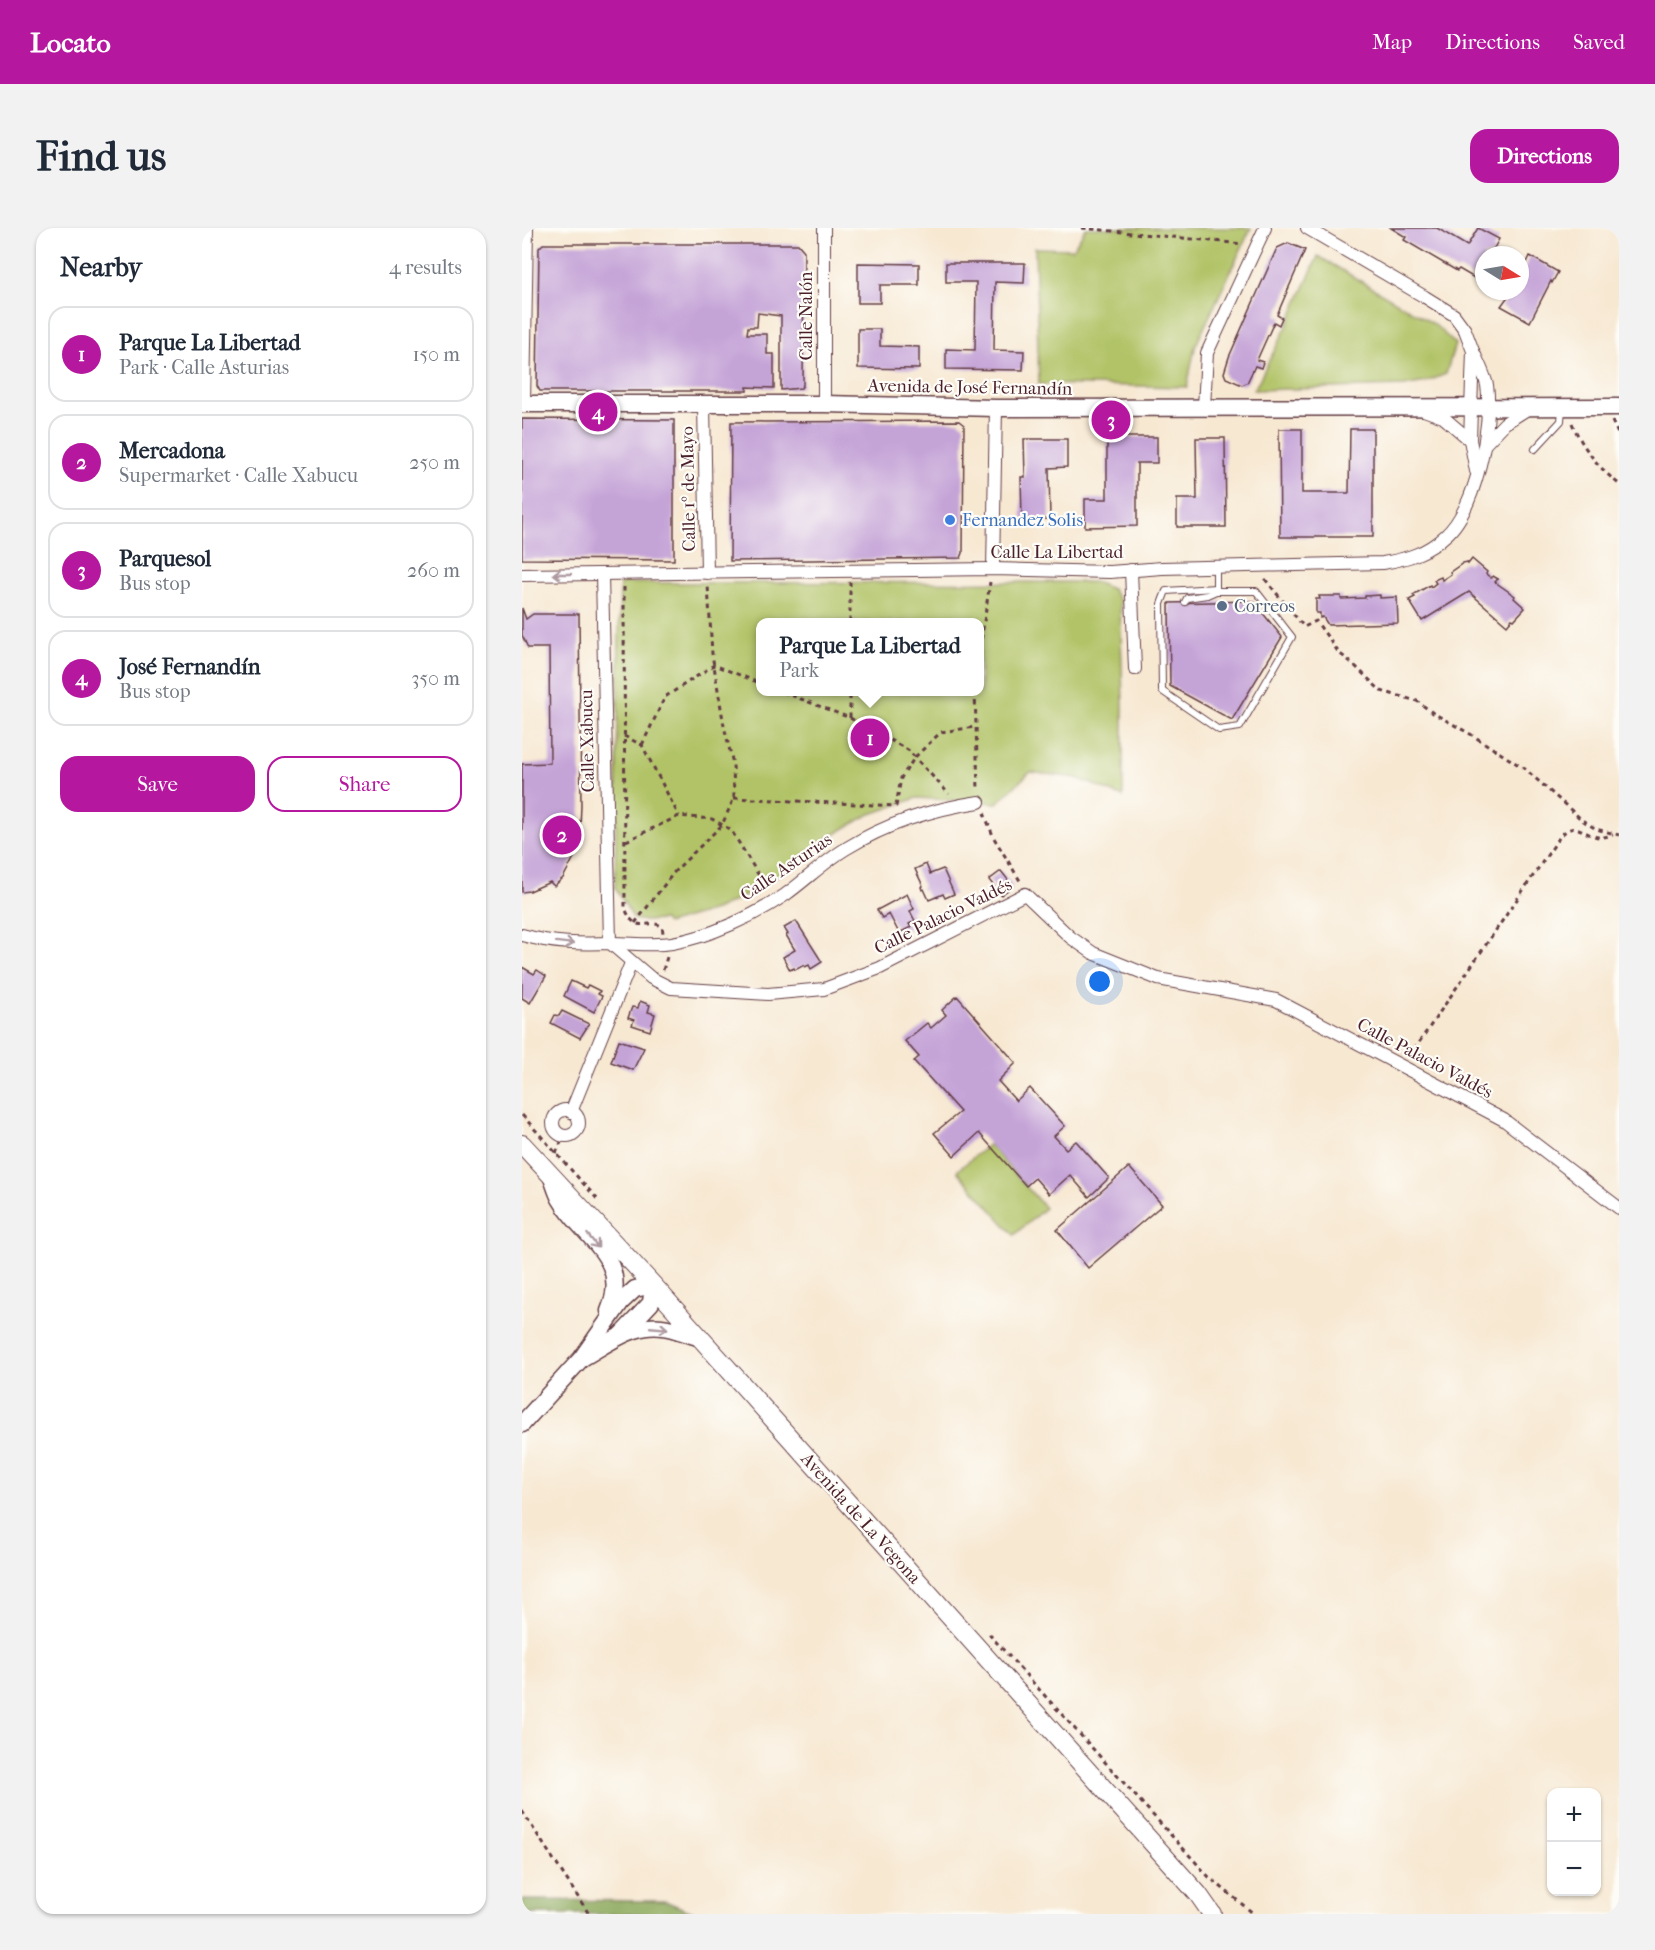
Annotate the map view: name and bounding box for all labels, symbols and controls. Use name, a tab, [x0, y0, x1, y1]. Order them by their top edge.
text: Locato	[30, 26, 111, 59]
text: Map	[1372, 30, 1412, 54]
text: Directions	[1445, 30, 1540, 54]
text: Saved	[1573, 30, 1625, 54]
button: Directions	[1470, 129, 1619, 183]
text: Find us	[36, 132, 166, 181]
north arrow	[1475, 246, 1529, 300]
text: Nearby	[60, 252, 142, 283]
text: 4 results	[389, 256, 462, 279]
street label: Calle Nalón	[796, 271, 817, 360]
text: Parque La Libertad	[119, 330, 301, 356]
text: 1	[78, 343, 85, 366]
text: 150 m	[412, 343, 460, 366]
text: Park · Calle Asturias	[119, 356, 289, 379]
street label: Avenida de José Fernandín	[866, 375, 1073, 400]
pin: 4	[578, 390, 618, 435]
pin: 3	[1092, 398, 1130, 442]
street label: Calle 1º de Mayo	[677, 426, 700, 552]
text: Mercadona	[119, 438, 225, 464]
text: 2	[76, 451, 87, 474]
text: 250 m	[409, 451, 460, 474]
text: Supermarket · Calle Xabucu	[119, 464, 358, 487]
place label: Fernandez Solis	[962, 510, 1083, 531]
marker: Fernandez Solis	[943, 513, 957, 527]
street label: Calle La Libertad	[991, 542, 1124, 563]
text: Parquesol	[119, 546, 211, 572]
text: 3	[77, 559, 86, 582]
text: 260 m	[407, 559, 460, 582]
one-way arrow	[552, 568, 572, 580]
text: Bus stop	[119, 572, 191, 595]
place label: Correos	[1234, 596, 1295, 617]
marker: Correos	[1215, 599, 1229, 613]
popup	[756, 618, 984, 696]
text: Parque La Libertad	[779, 633, 961, 659]
text: José Fernandín	[119, 654, 261, 680]
text: Park	[779, 659, 819, 682]
text: 4	[76, 667, 87, 690]
text: 350 m	[411, 667, 460, 690]
text: Bus stop	[119, 680, 191, 703]
street label: Calle Xabucu	[576, 689, 599, 793]
pin: 1	[850, 716, 890, 760]
button: Save	[60, 756, 255, 812]
button: Share	[267, 756, 462, 812]
pin: 2	[542, 812, 582, 858]
street label: Calle Asturias	[737, 829, 836, 906]
street label: Calle Palacio Valdés	[871, 874, 1016, 959]
one-way arrow	[555, 938, 575, 949]
your location	[1085, 967, 1114, 996]
street label: Calle Palacio Valdés	[1353, 1014, 1496, 1103]
one-way arrow	[587, 1233, 600, 1249]
one-way arrow	[649, 1323, 668, 1334]
street label: Avenida de La Vegona	[796, 1448, 925, 1589]
map controls	[1547, 1788, 1601, 1896]
button: +	[1547, 1788, 1601, 1842]
button: −	[1547, 1842, 1601, 1896]

